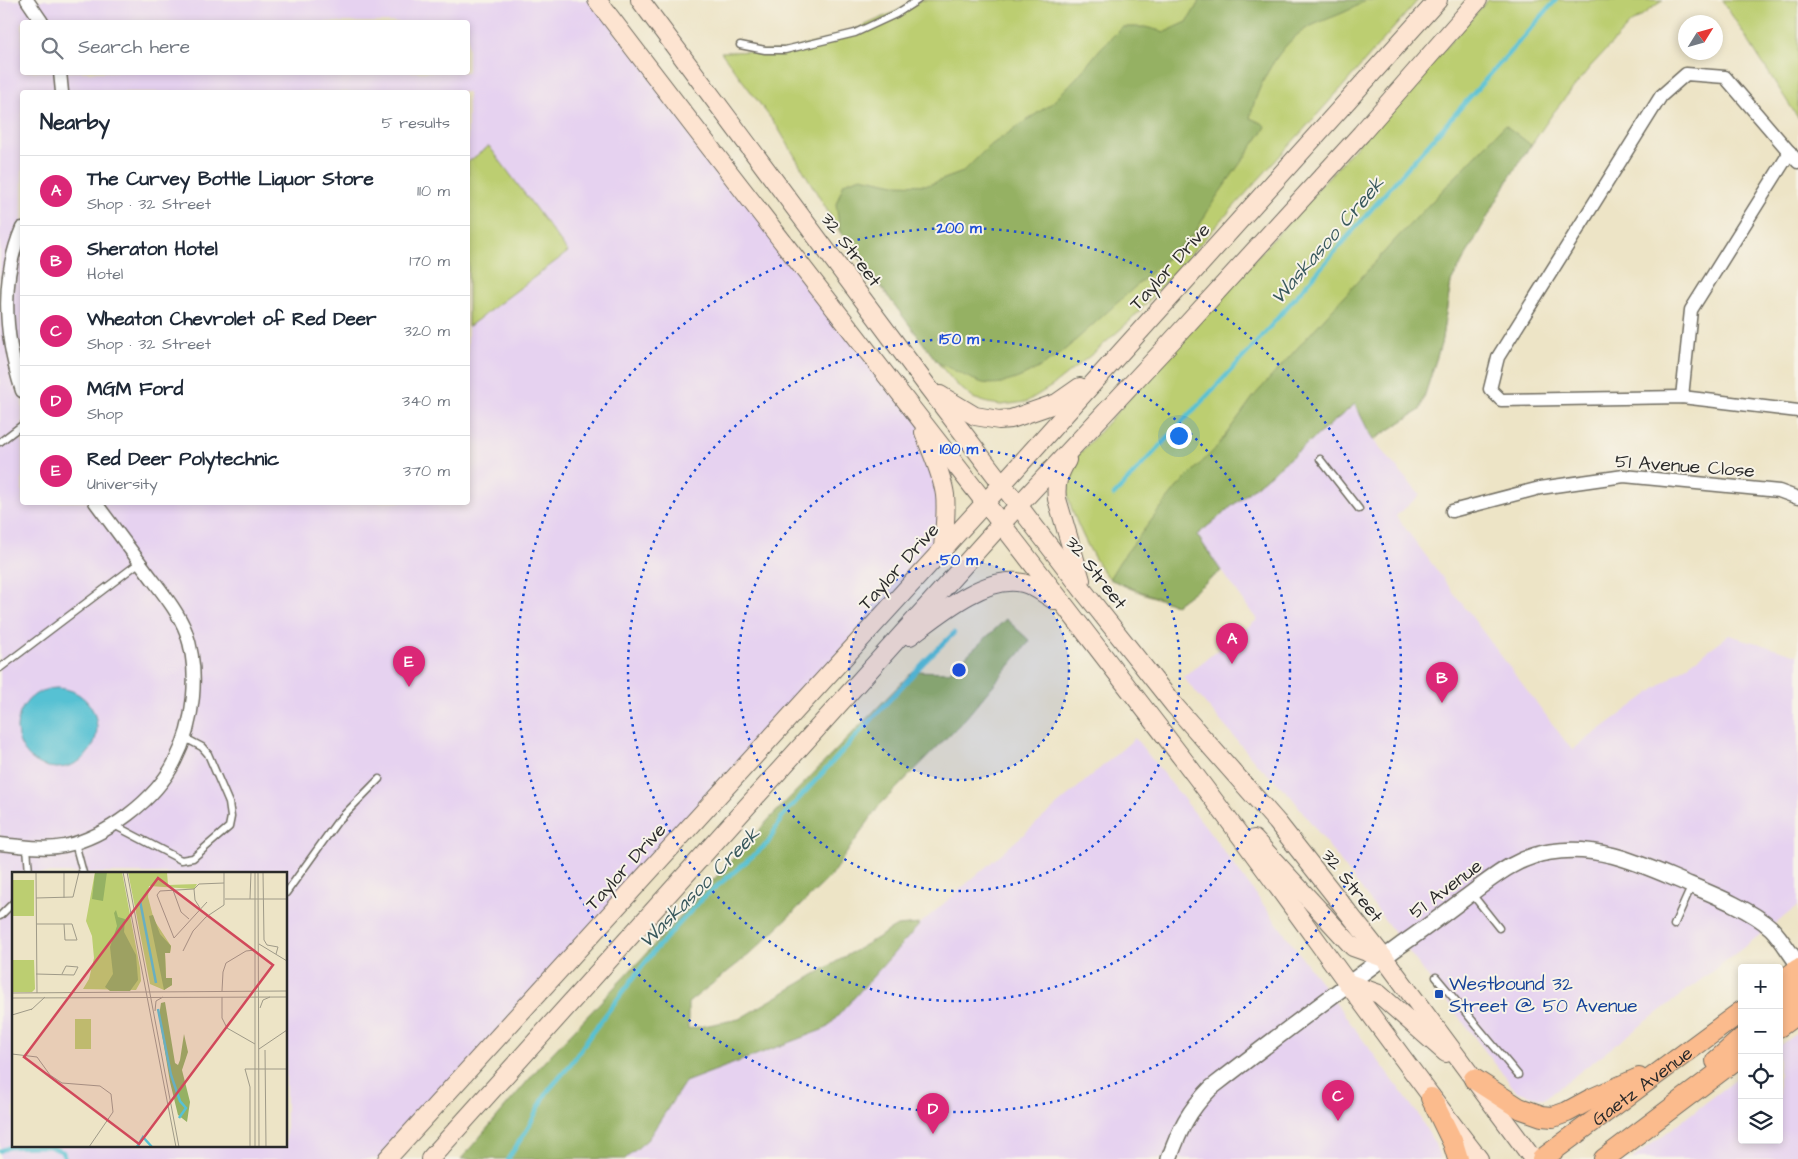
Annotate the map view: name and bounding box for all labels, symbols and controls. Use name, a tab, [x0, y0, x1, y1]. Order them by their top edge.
north arrow	[1678, 15, 1723, 60]
search box	[20, 20, 470, 75]
icon: search	[38, 34, 66, 62]
text: Search here	[78, 34, 190, 61]
text: Nearby	[40, 108, 110, 137]
text: 5 results	[382, 112, 450, 134]
text: The Curvey Bottle Liquor Store	[87, 166, 374, 193]
water label: Waskasoo Creek	[1264, 170, 1392, 311]
text: A	[51, 180, 61, 202]
text: 110 m	[417, 180, 450, 202]
text: Shop · 32 Street	[87, 193, 211, 215]
street label: 32 Street	[814, 207, 888, 293]
street label: Taylor Drive	[1123, 217, 1218, 317]
text: 200 m	[935, 218, 982, 239]
text: Sheraton Hotel	[87, 236, 218, 263]
text: B	[50, 250, 62, 272]
text: 170 m	[409, 250, 450, 272]
text: Hotel	[87, 263, 123, 285]
text: Wheaton Chevrolet of Red Deer	[87, 306, 377, 333]
text: C	[50, 320, 62, 342]
text: 320 m	[404, 320, 450, 342]
text: 150 m	[939, 329, 979, 350]
text: Shop · 32 Street	[87, 333, 211, 355]
text: MGM Ford	[87, 376, 183, 403]
text: D	[51, 390, 61, 412]
text: 340 m	[402, 390, 450, 412]
text: Shop	[87, 403, 123, 425]
your location	[1166, 423, 1192, 449]
text: 100 m	[940, 439, 979, 460]
text: Red Deer Polytechnic	[87, 446, 279, 473]
street label: 51 Avenue Close	[1614, 448, 1756, 485]
text: E	[51, 460, 61, 482]
text: 370 m	[403, 460, 450, 482]
text: University	[87, 473, 158, 495]
street label: Taylor Drive	[852, 517, 947, 617]
street label: 32 Street	[1058, 530, 1133, 616]
text: 50 m	[940, 550, 978, 571]
pin: A	[1216, 623, 1248, 664]
pin: E	[393, 646, 425, 687]
centre of rings	[950, 661, 968, 679]
pin: B	[1426, 662, 1458, 703]
street label: Taylor Drive	[579, 817, 674, 917]
water label: Waskasoo Creek	[633, 820, 767, 955]
street label: 32 Street	[1314, 843, 1389, 929]
street label: 51 Avenue	[1404, 853, 1488, 926]
inset map	[12, 872, 288, 1146]
map controls	[1738, 964, 1783, 1144]
button: +	[1738, 964, 1783, 1009]
place label: Westbound 32 Street @ 50 Avenue	[1449, 971, 1637, 1020]
marker: Westbound 32 Street @ 50 Avenue	[1433, 988, 1445, 1000]
button: −	[1738, 1009, 1783, 1054]
street label: Gaetz Avenue	[1586, 1040, 1699, 1133]
button: locate	[1738, 1054, 1783, 1099]
pin: C	[1322, 1080, 1354, 1121]
pin: D	[917, 1093, 949, 1134]
button: layers	[1738, 1099, 1783, 1144]

